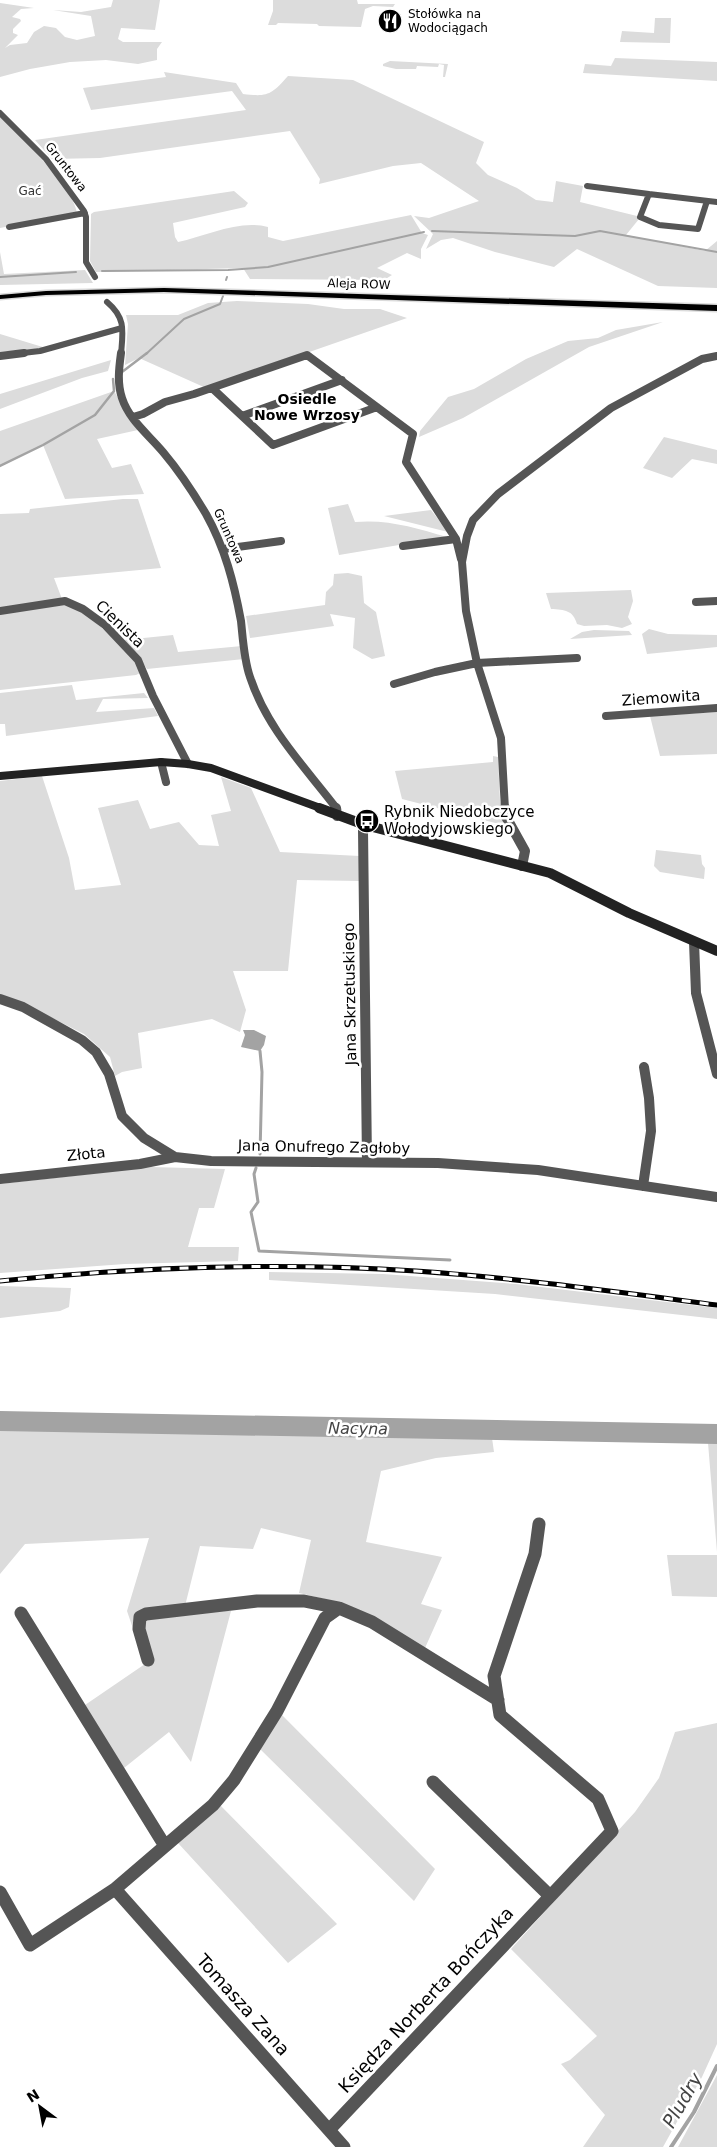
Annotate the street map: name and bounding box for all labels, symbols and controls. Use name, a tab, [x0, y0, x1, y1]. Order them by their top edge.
place label: Stołówka na Wodociągach	[408, 7, 488, 35]
restaurant icon: Stołówka na Wodociągach	[377, 8, 403, 34]
street label: Gruntowa	[42, 140, 90, 194]
park label: Gać	[18, 184, 42, 198]
street label: Aleja ROW	[327, 276, 391, 292]
district label: Osiedle Nowe Wrzosy	[254, 391, 360, 423]
street label: Gruntowa	[211, 506, 247, 566]
street label: Cienista	[92, 597, 148, 651]
street label: Ziemowita	[621, 686, 701, 710]
place label: Rybnik Niedobczyce Wołodyjowskiego	[384, 803, 534, 838]
bus stop icon: Rybnik Niedobczyce Wołodyjowskiego	[354, 808, 380, 834]
street label: Jana Skrzetuskiego	[340, 923, 360, 1066]
street label: Jana Onufrego Zagłoby	[237, 1136, 411, 1158]
street label: Złota	[66, 1143, 106, 1165]
water label: Nacyna	[328, 1418, 388, 1439]
street label: Księdza Norberta Bończyka	[334, 1902, 517, 2097]
street label: Tomasza Zana	[192, 1949, 294, 2060]
water label: Pludry	[657, 2068, 707, 2131]
north arrow	[15, 2082, 65, 2132]
text: N	[24, 2086, 42, 2106]

